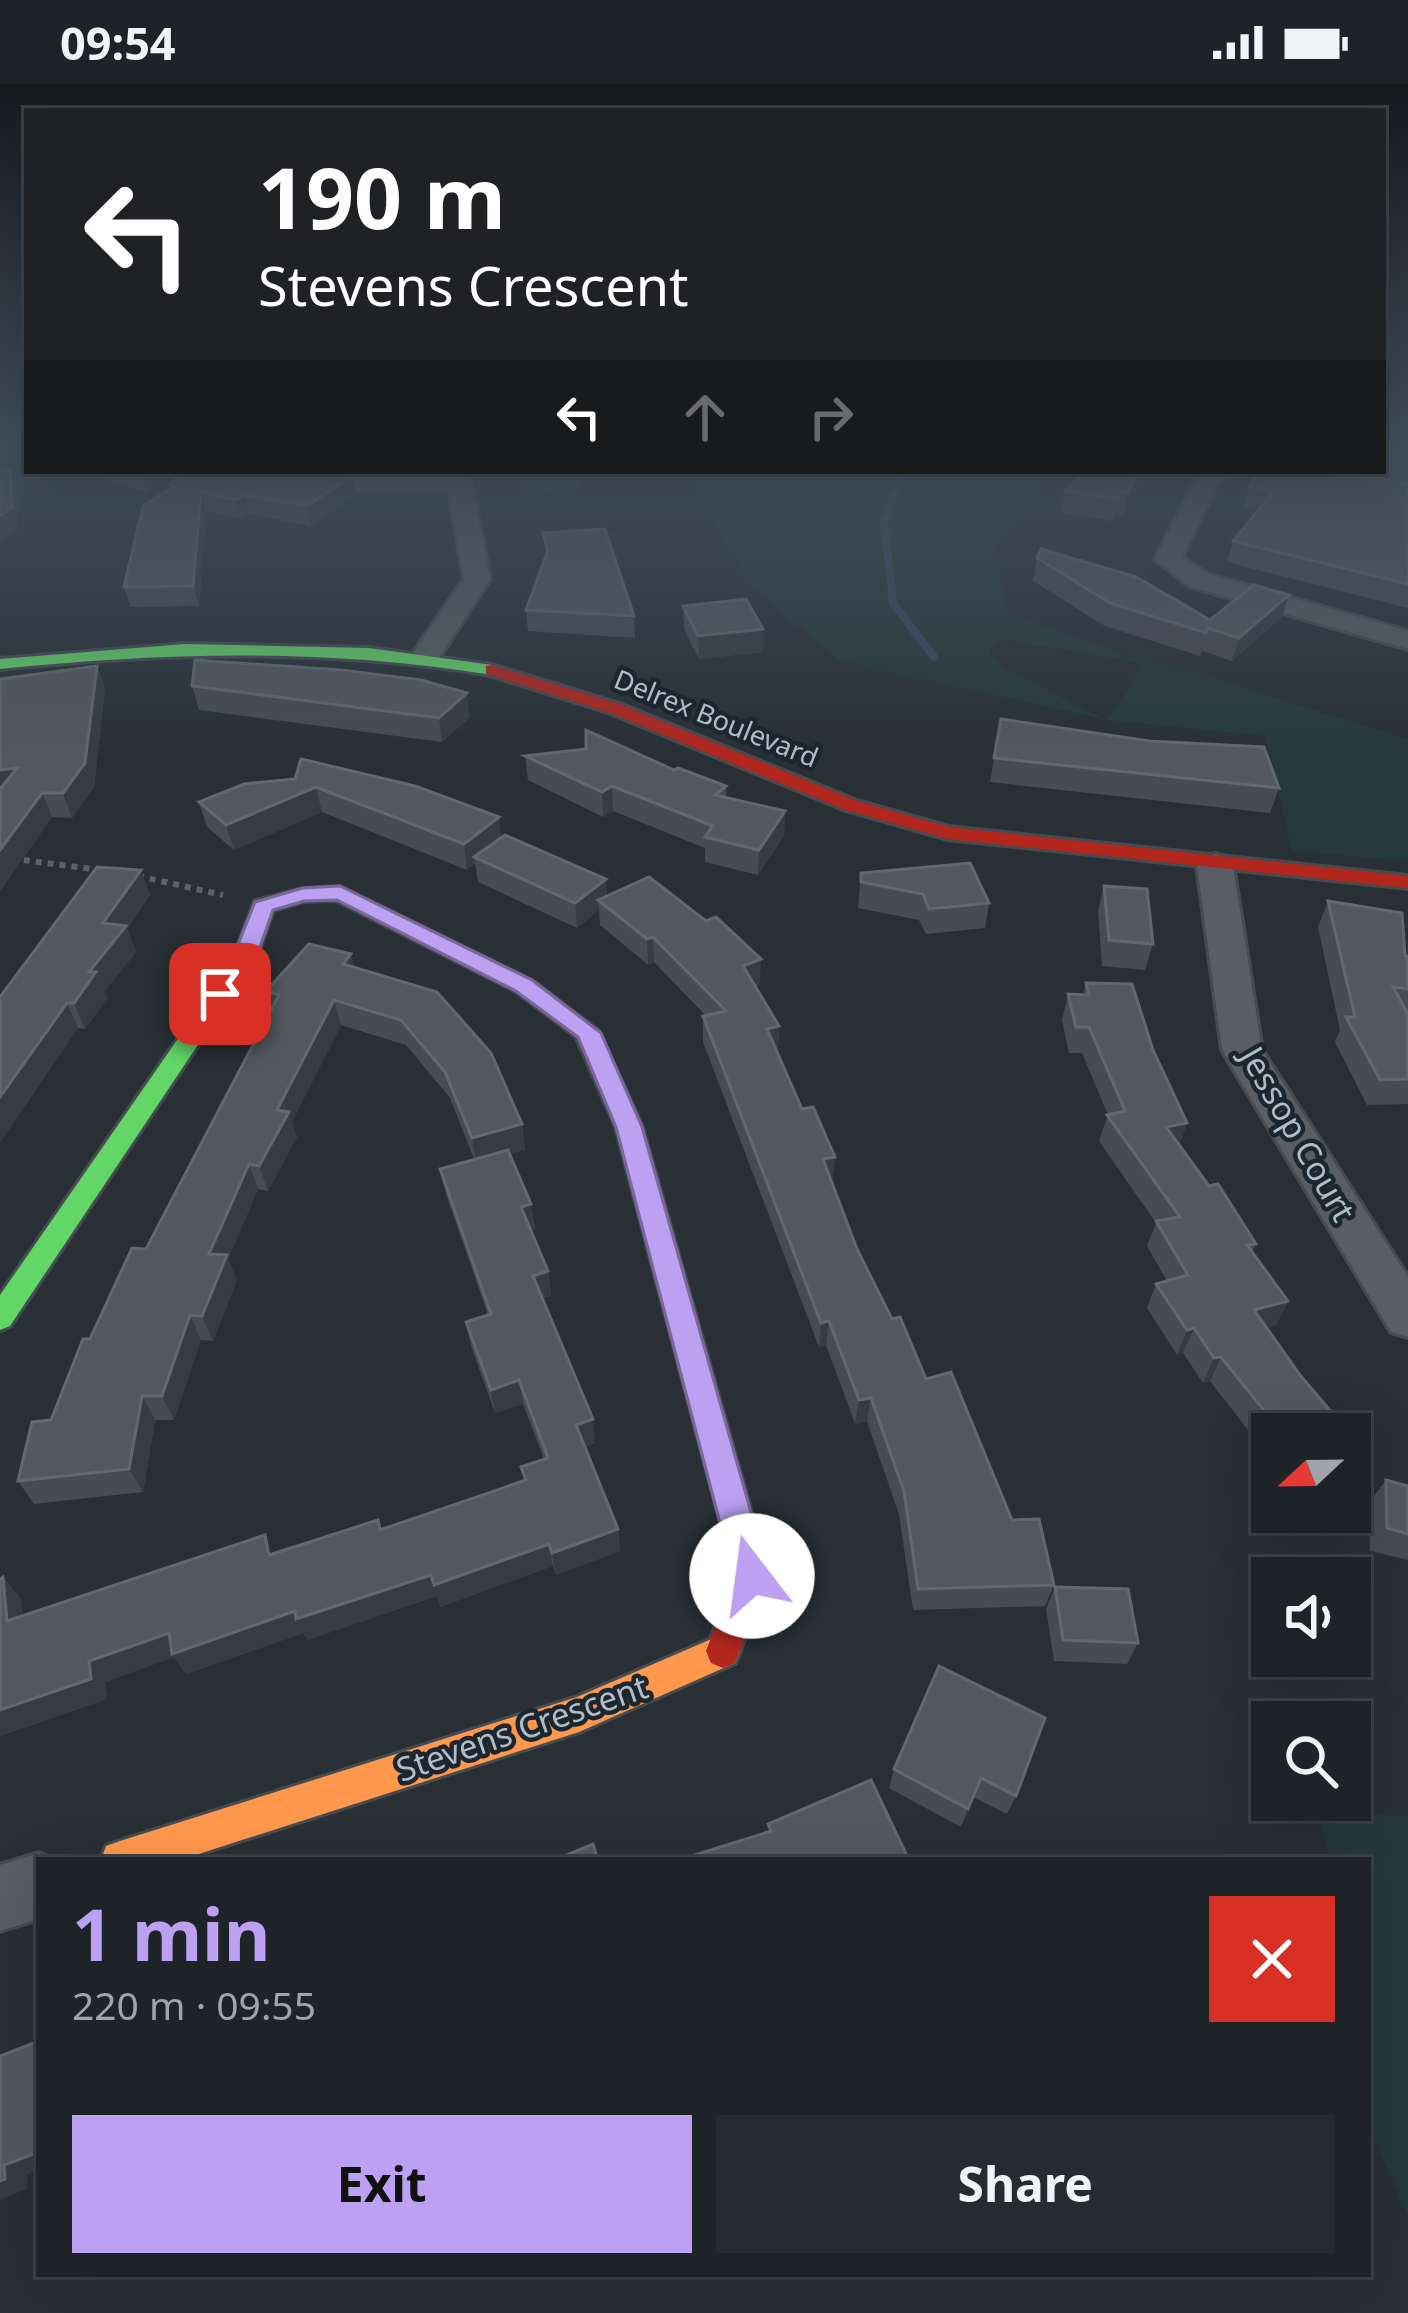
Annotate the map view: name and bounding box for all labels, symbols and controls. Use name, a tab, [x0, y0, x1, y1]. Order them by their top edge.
text: 09:54	[60, 12, 176, 73]
text: 190 m	[258, 139, 506, 254]
icon: left	[60, 156, 216, 312]
text: Stevens Crescent	[258, 248, 689, 322]
icon: left	[546, 384, 612, 450]
icon: ahead	[672, 384, 738, 450]
icon: right	[798, 384, 864, 450]
street label: Delrex Boulevard	[609, 660, 824, 775]
pin	[169, 943, 271, 1045]
icon: arrive	[187, 961, 253, 1027]
street label: Jessop Court	[1229, 1036, 1367, 1229]
north arrow	[1251, 1413, 1371, 1533]
map controls	[1251, 1413, 1371, 1821]
position arrow	[689, 1513, 815, 1639]
button: sound	[1251, 1557, 1371, 1677]
street label: Stevens Crescent	[390, 1663, 654, 1792]
button: search	[1251, 1701, 1371, 1821]
text: 1 min	[72, 1884, 270, 1982]
button: close	[1209, 1896, 1335, 2022]
text: 220 m · 09:55	[72, 1978, 316, 2031]
button: Exit	[72, 2115, 692, 2253]
button: Share	[716, 2115, 1335, 2253]

